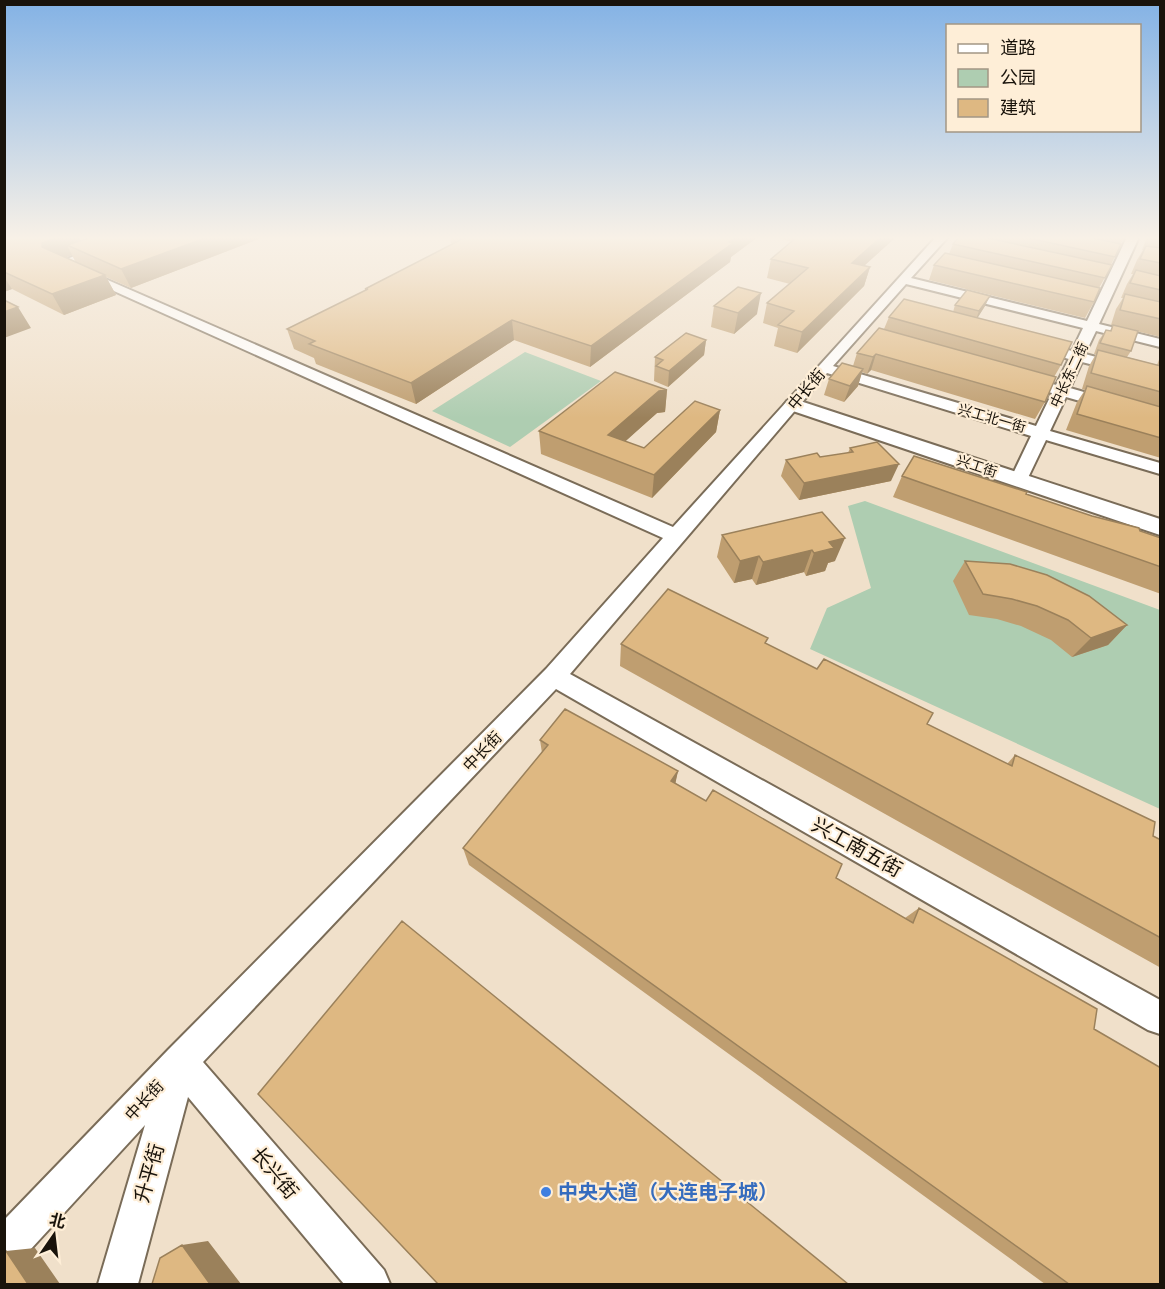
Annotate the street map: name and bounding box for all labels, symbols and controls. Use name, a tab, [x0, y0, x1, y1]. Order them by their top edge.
legend	[946, 24, 1141, 132]
text: 道路	[1000, 38, 1036, 58]
text: 公园	[1000, 69, 1036, 88]
text: 建筑	[1000, 98, 1036, 118]
street label: 中长东二街	[1048, 340, 1091, 410]
street label: 中长街	[784, 365, 828, 413]
street label: 兴工北一街	[956, 401, 1028, 435]
street label: 兴工街	[955, 453, 999, 480]
street label: 中长街	[460, 728, 505, 775]
street label: 兴工南五街	[808, 814, 906, 881]
street label: 中长街	[122, 1077, 167, 1124]
street label: 升平街	[131, 1141, 168, 1205]
street label: 长兴街	[247, 1144, 302, 1203]
place label: 中央大道（大连电子城）	[558, 1181, 778, 1203]
marker: 中央大道（大连电子城）	[539, 1185, 553, 1199]
north arrow	[24, 1205, 84, 1265]
text: 北	[48, 1211, 67, 1231]

